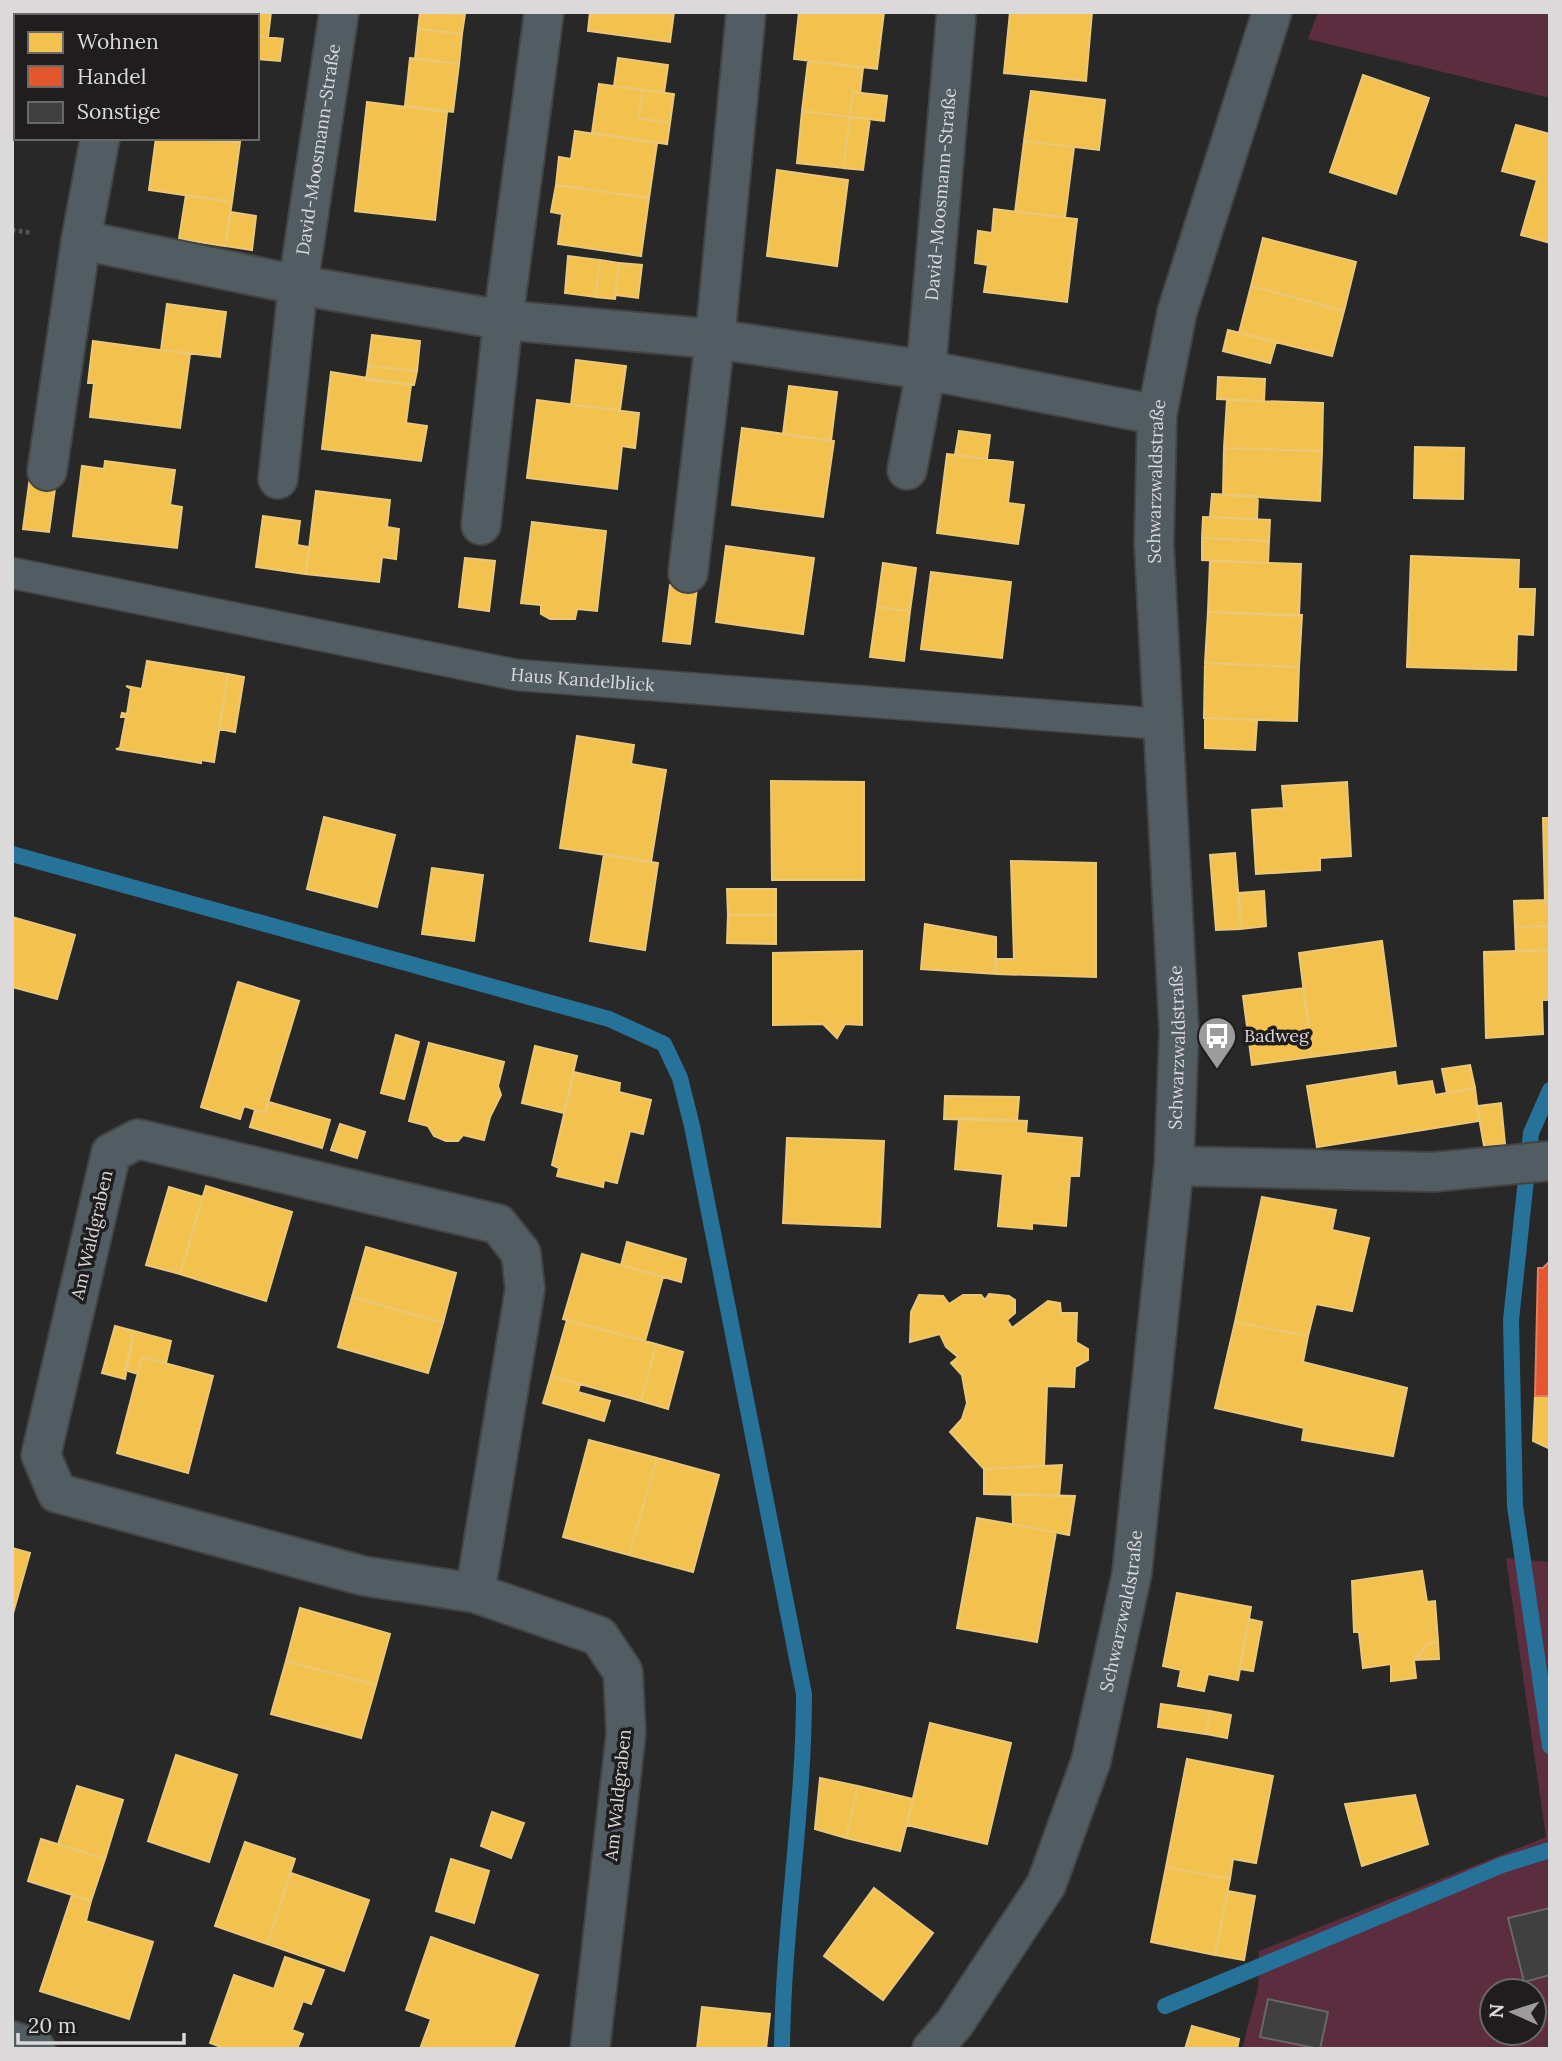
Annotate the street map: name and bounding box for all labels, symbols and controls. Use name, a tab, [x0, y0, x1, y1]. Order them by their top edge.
legend	[14, 14, 259, 140]
text: Wohnen	[77, 28, 159, 55]
street label: David-Moosmann-Straße	[291, 42, 345, 257]
text: Handel	[77, 63, 146, 90]
street label: David-Moosmann-Straße	[920, 87, 961, 302]
text: Sonstige	[77, 98, 161, 125]
street label: Schwarzwaldstraße	[1142, 397, 1171, 564]
street label: Haus Kandelblick	[510, 663, 656, 696]
street label: Schwarzwaldstraße	[1163, 965, 1190, 1130]
bus stop icon: Badweg	[1196, 1015, 1238, 1070]
place label: Badweg	[1244, 1024, 1310, 1047]
street label: Am Waldgraben	[65, 1168, 118, 1303]
street label: Schwarzwaldstraße	[1094, 1529, 1147, 1694]
street label: Am Waldgraben	[599, 1728, 636, 1863]
north arrow	[1478, 1977, 1548, 2047]
scale bar	[18, 2002, 184, 2046]
text: N	[1484, 2003, 1508, 2019]
text: 20 m	[28, 2012, 77, 2039]

